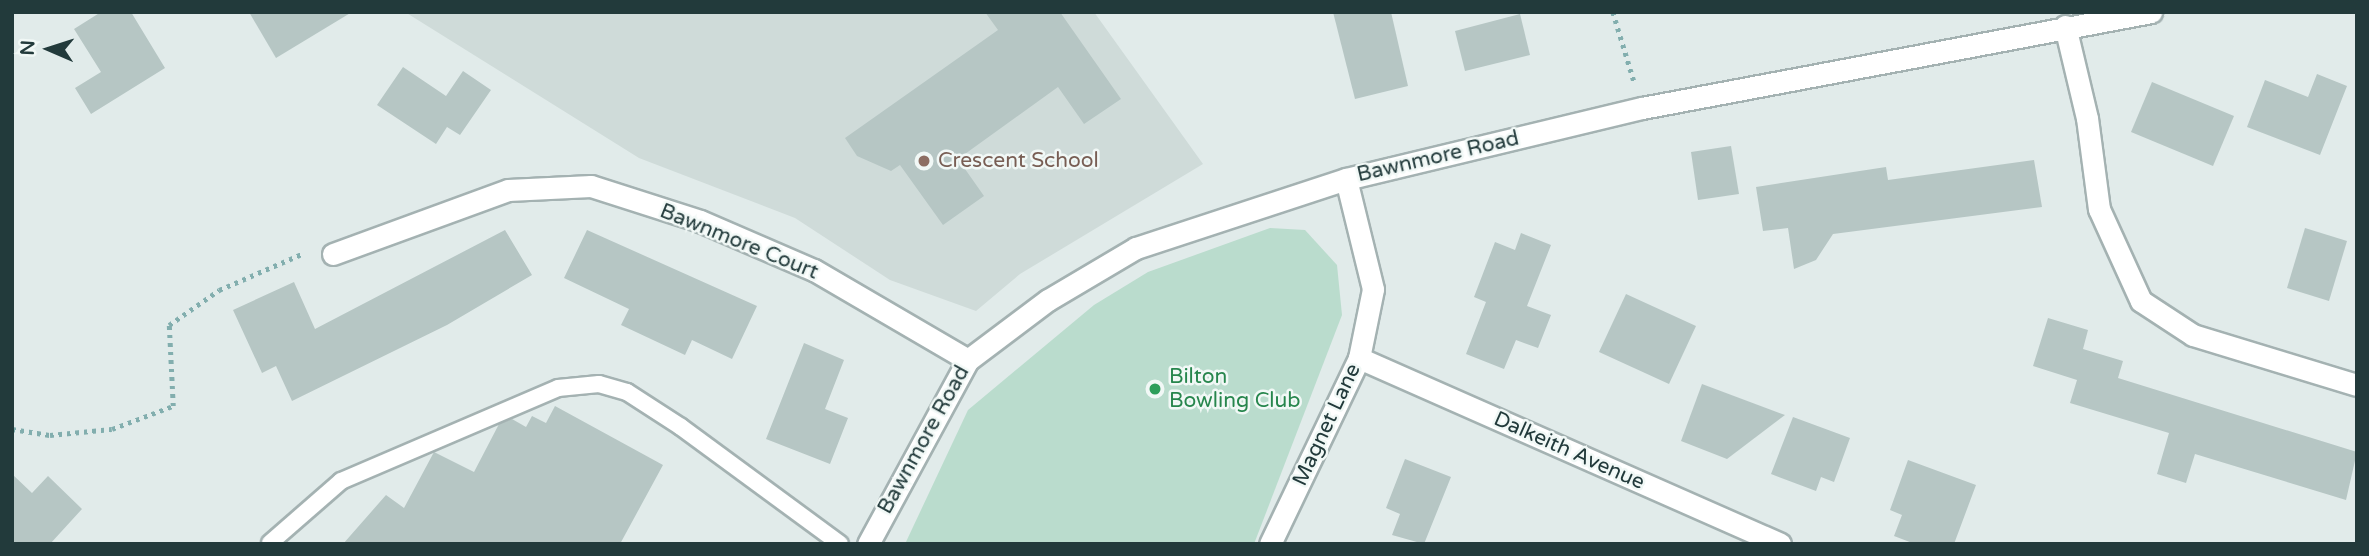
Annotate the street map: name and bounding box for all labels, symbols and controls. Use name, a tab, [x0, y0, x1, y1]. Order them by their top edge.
north arrow	[14, 14, 84, 84]
text: N	[17, 40, 39, 56]
street label: Bawnmore Road	[1355, 126, 1521, 188]
place label: Crescent School	[938, 148, 1099, 174]
marker: Crescent School	[916, 153, 932, 169]
street label: Bawnmore Court	[656, 199, 822, 285]
street label: Magnet Lane	[1288, 360, 1366, 490]
street label: Bawnmore Road	[873, 362, 975, 518]
place label: Bilton Bowling Club	[1169, 364, 1301, 414]
marker: Bilton Bowling Club	[1147, 381, 1163, 397]
street label: Dalkeith Avenue	[1490, 406, 1648, 496]

